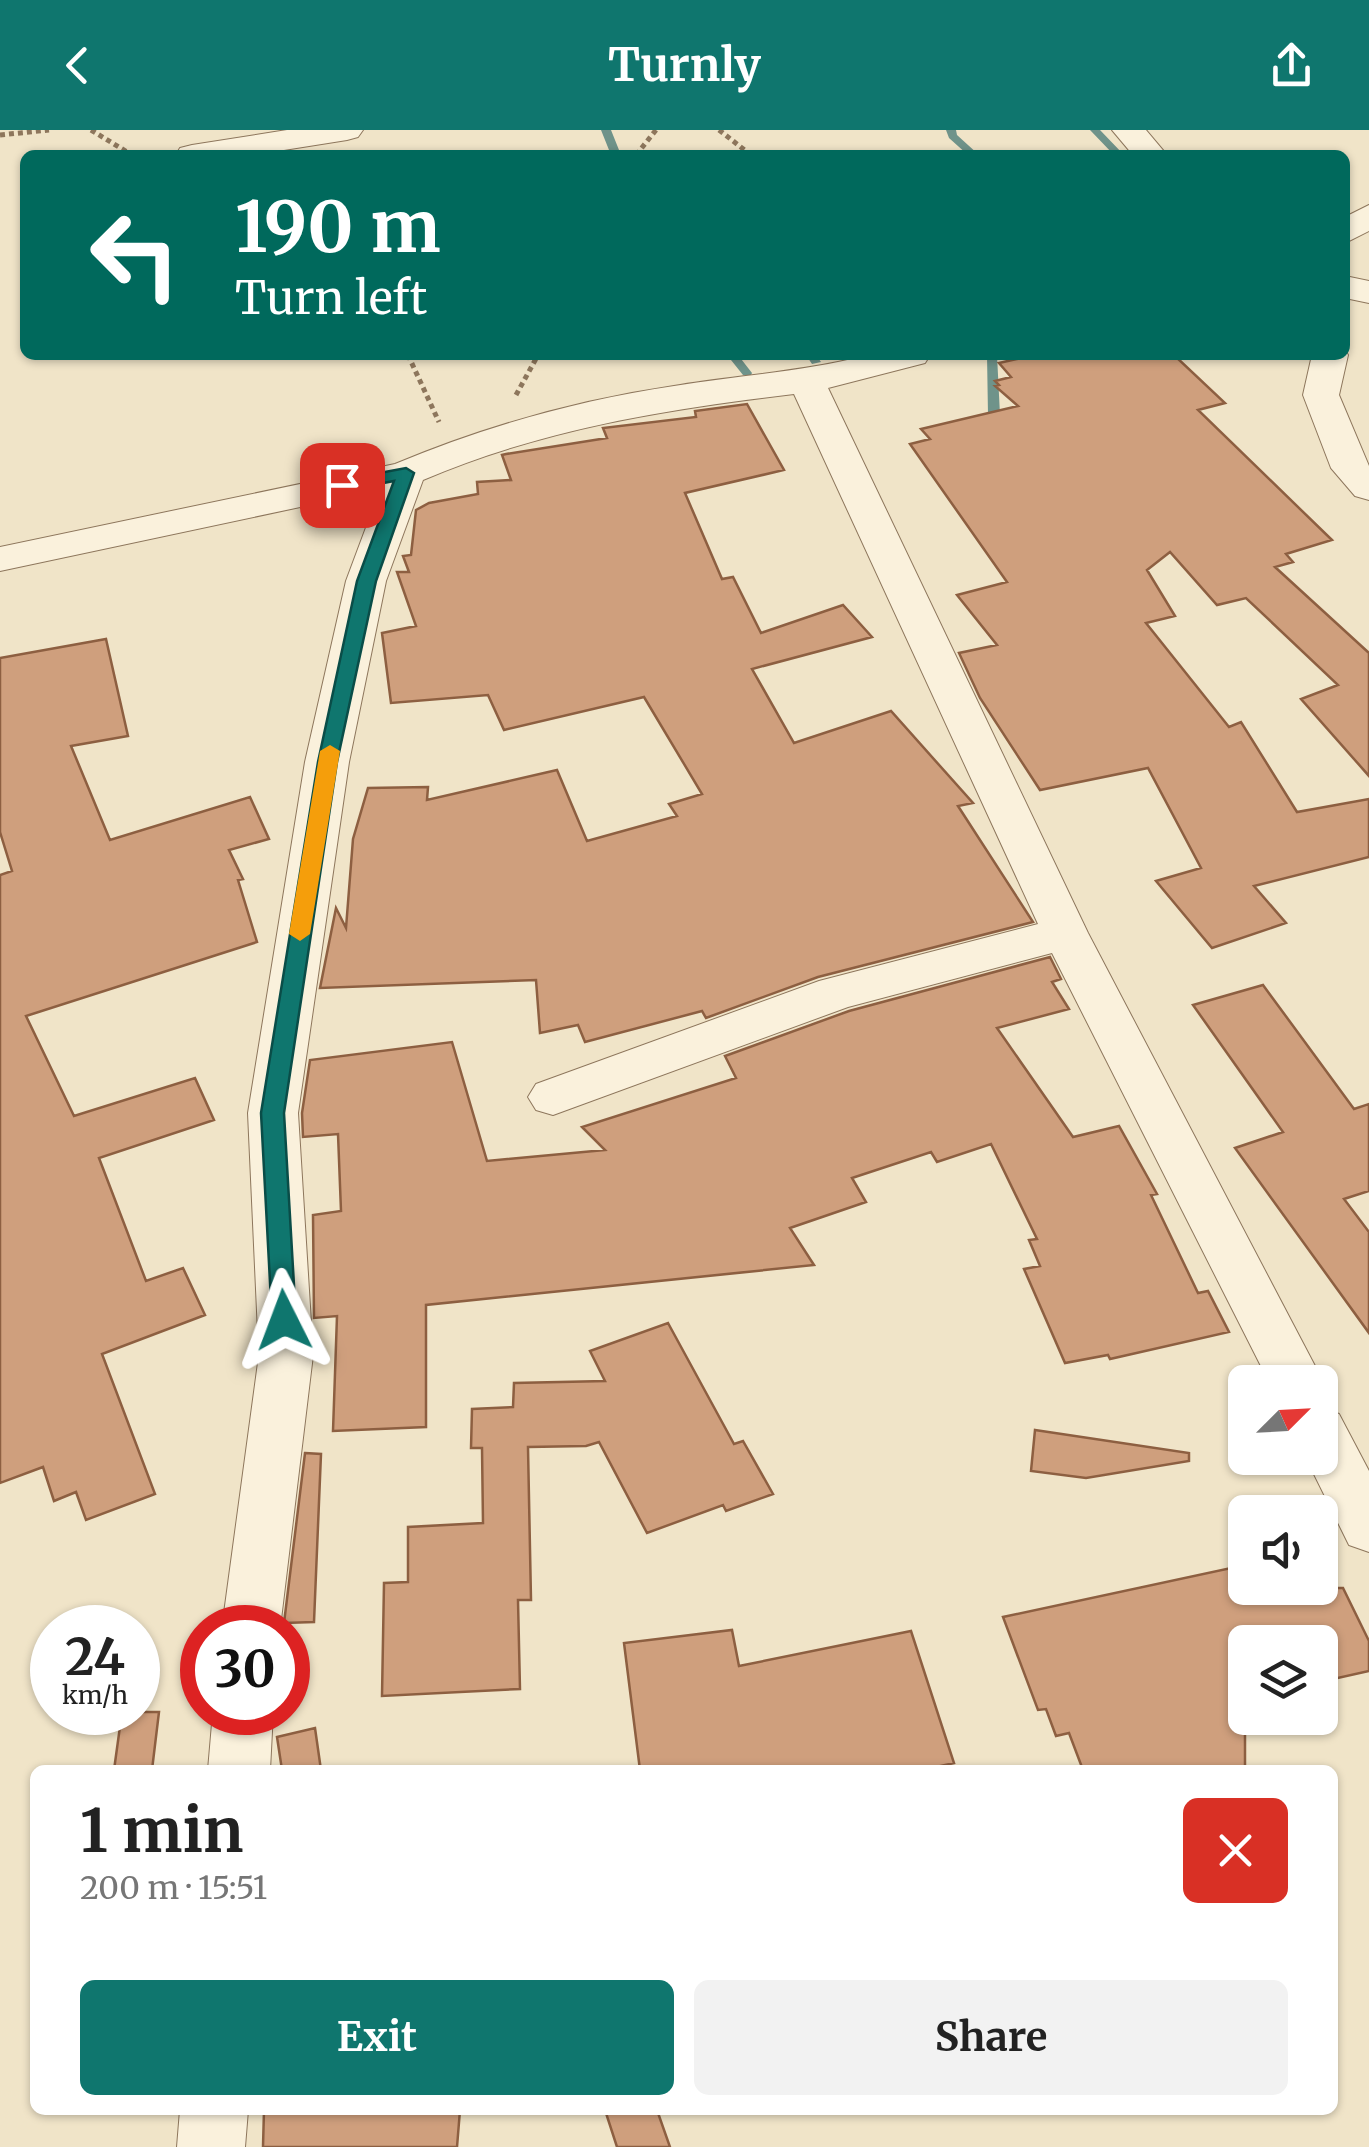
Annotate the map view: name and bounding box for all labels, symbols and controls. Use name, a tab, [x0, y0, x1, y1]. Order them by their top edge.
text: Turnly	[608, 37, 761, 93]
icon: back	[50, 38, 105, 93]
icon: share	[1264, 38, 1319, 93]
text: 190 m	[235, 183, 441, 271]
icon: left	[70, 190, 200, 320]
text: Turn left	[235, 270, 427, 326]
pin	[300, 443, 385, 528]
icon: arrive	[315, 458, 370, 513]
position arrow	[232, 1268, 336, 1372]
north arrow	[1228, 1365, 1338, 1475]
map controls	[1228, 1365, 1338, 1735]
button: sound	[1228, 1495, 1338, 1605]
speed limit sign: 30	[180, 1605, 310, 1735]
button: layers	[1228, 1625, 1338, 1735]
text: 24	[65, 1626, 125, 1689]
text: km/h	[62, 1679, 128, 1711]
text: 1 min	[80, 1793, 243, 1868]
button: close	[1183, 1798, 1288, 1903]
text: 200 m · 15:51	[80, 1868, 267, 1908]
button: Exit	[80, 1980, 674, 2095]
button: Share	[694, 1980, 1288, 2095]

